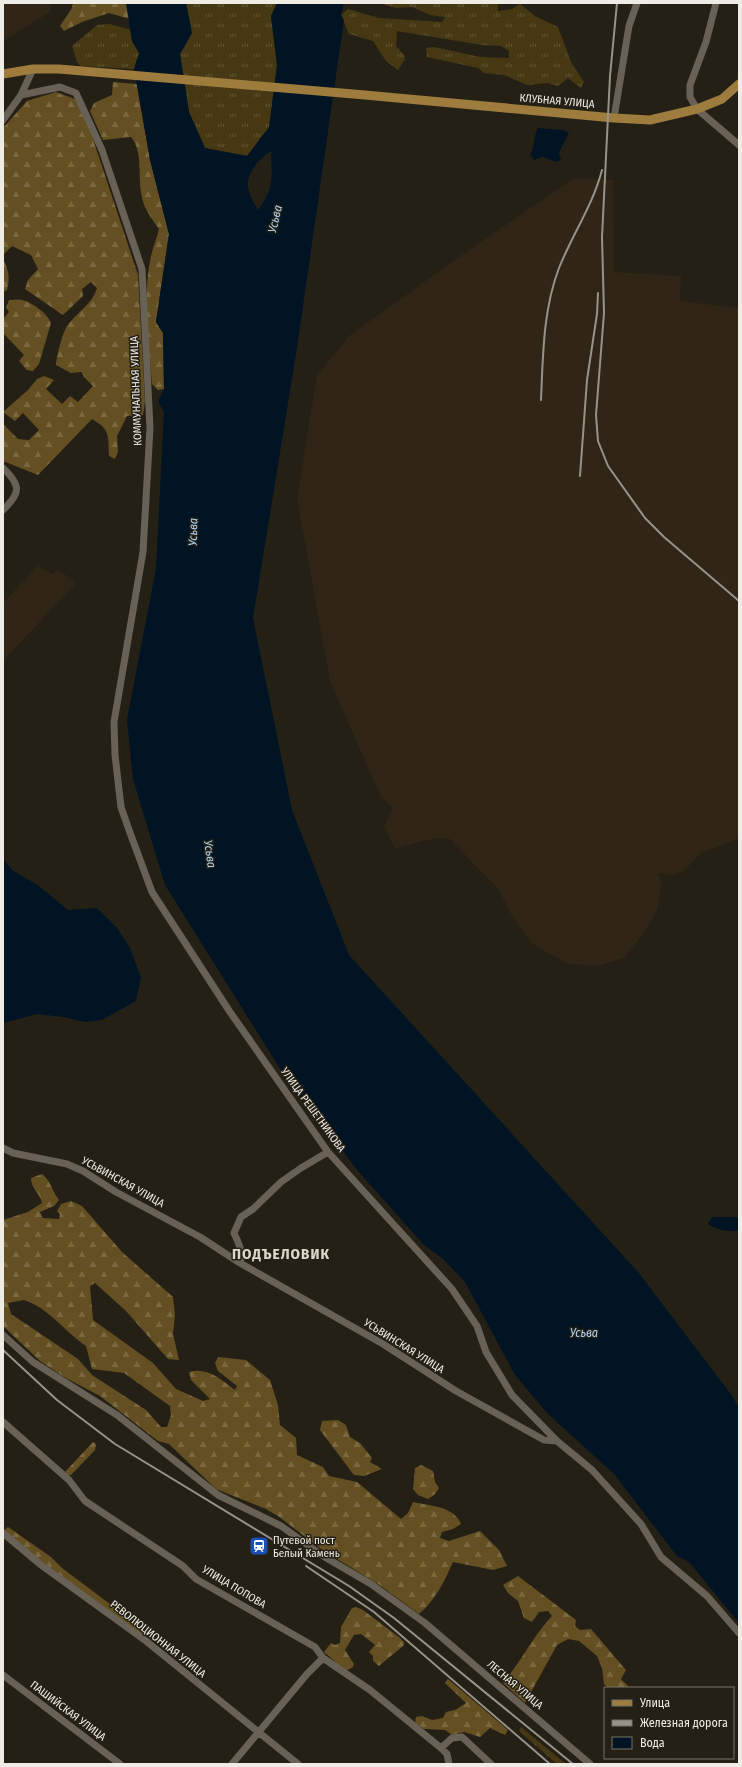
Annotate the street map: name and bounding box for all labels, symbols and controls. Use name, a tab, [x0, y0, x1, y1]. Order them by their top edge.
street label: КЛУБНАЯ УЛИЦА	[519, 91, 595, 111]
water label: Усьва	[265, 204, 285, 234]
street label: КОММУНАЛЬНАЯ УЛИЦА	[128, 336, 144, 446]
water label: Усьва	[186, 518, 200, 546]
water label: Усьва	[201, 839, 219, 869]
street label: УЛИЦА РЕШЕТНИКОВА	[277, 1064, 348, 1155]
street label: УСЬВИНСКАЯ УЛИЦА	[79, 1153, 167, 1210]
district label: ПОДЪЕЛОВИК	[232, 1245, 330, 1263]
street label: УСЬВИНСКАЯ УЛИЦА	[360, 1315, 447, 1376]
water label: Усьва	[570, 1326, 598, 1340]
place label: Путевой пост Белый Камень	[273, 1534, 340, 1560]
station icon: Путевой пост Белый Камень	[248, 1535, 270, 1557]
street label: УЛИЦА ПОПОВА	[199, 1562, 268, 1611]
street label: РЕВОЛЮЦИОННАЯ УЛИЦА	[108, 1598, 209, 1680]
street label: ЛЕСНАЯ УЛИЦА	[484, 1658, 546, 1712]
street label: ПАШИЙСКАЯ УЛИЦА	[28, 1678, 109, 1744]
legend	[604, 1687, 734, 1759]
text: Улица	[639, 1696, 670, 1710]
text: Железная дорога	[640, 1716, 728, 1730]
text: Вода	[640, 1736, 665, 1750]

